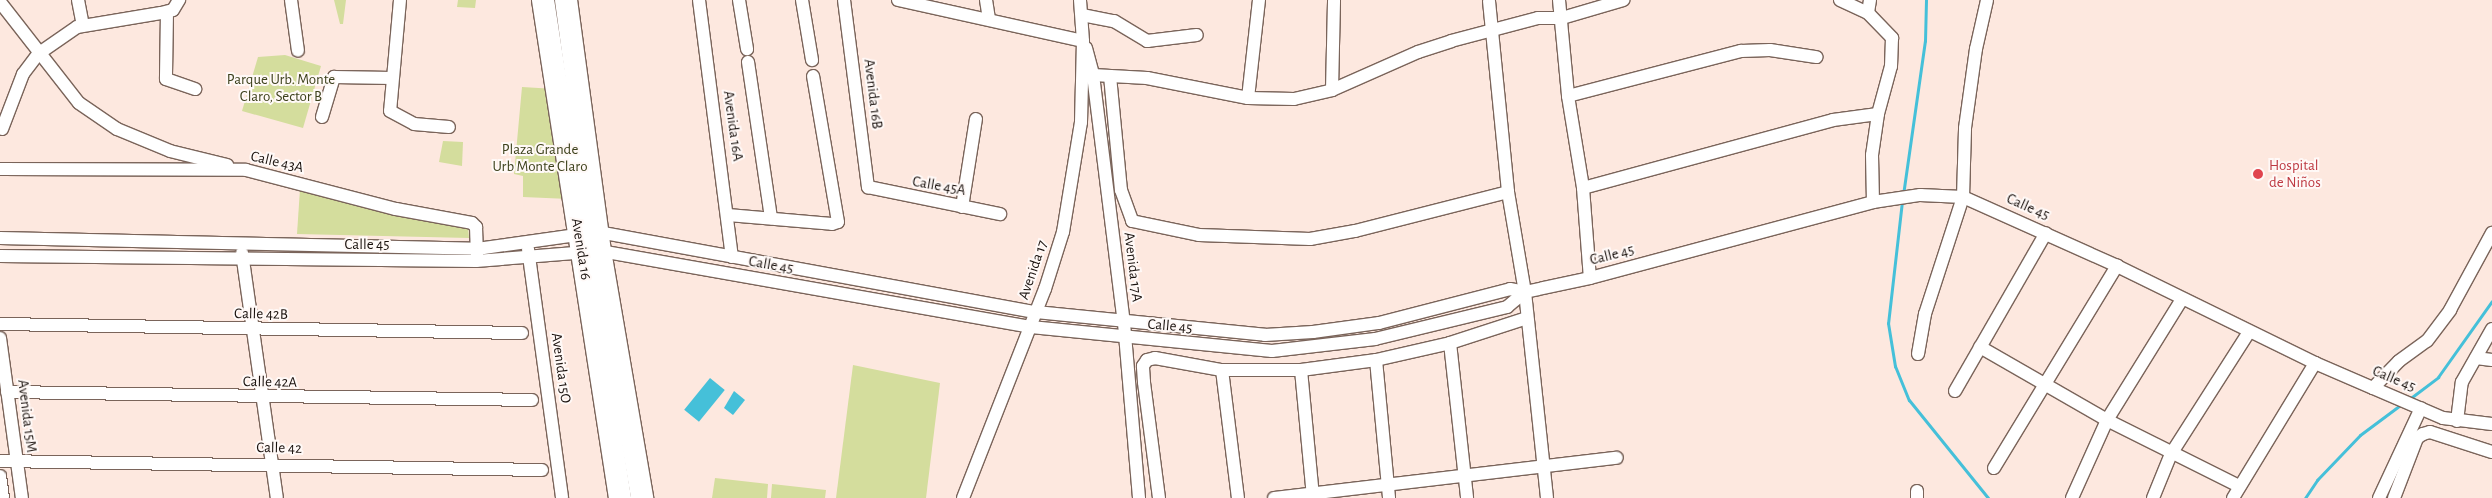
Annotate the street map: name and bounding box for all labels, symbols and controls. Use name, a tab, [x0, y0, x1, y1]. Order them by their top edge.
street label: Avenida 16B	[860, 58, 886, 130]
park label: Parque Urb. Monte Claro, Sector B	[227, 70, 335, 105]
street label: Avenida 16A	[719, 90, 747, 162]
park label: Plaza Grande Urb Monte Claro	[492, 140, 588, 175]
street label: Calle 43A	[249, 147, 305, 177]
place label: Hospital de Niños	[2269, 156, 2321, 191]
marker: Hospital de Niños	[2251, 167, 2265, 181]
street label: Calle 45A	[911, 172, 967, 200]
street label: Calle 45	[2004, 190, 2052, 224]
street label: Avenida 16	[567, 217, 595, 281]
street label: Avenida 17A	[1120, 231, 1146, 303]
street label: Calle 45	[344, 236, 390, 254]
street label: Avenida 17	[1014, 238, 1052, 302]
street label: Calle 45	[1588, 241, 1636, 269]
street label: Calle 45	[747, 252, 795, 278]
street label: Calle 42B	[234, 305, 288, 323]
street label: Calle 45	[1147, 315, 1193, 337]
street label: Avenida 15O	[547, 332, 575, 404]
street label: Calle 45	[2370, 362, 2418, 396]
street label: Calle 42A	[243, 373, 297, 391]
street label: Avenida 15M	[14, 379, 40, 453]
street label: Calle 42	[256, 439, 302, 457]

